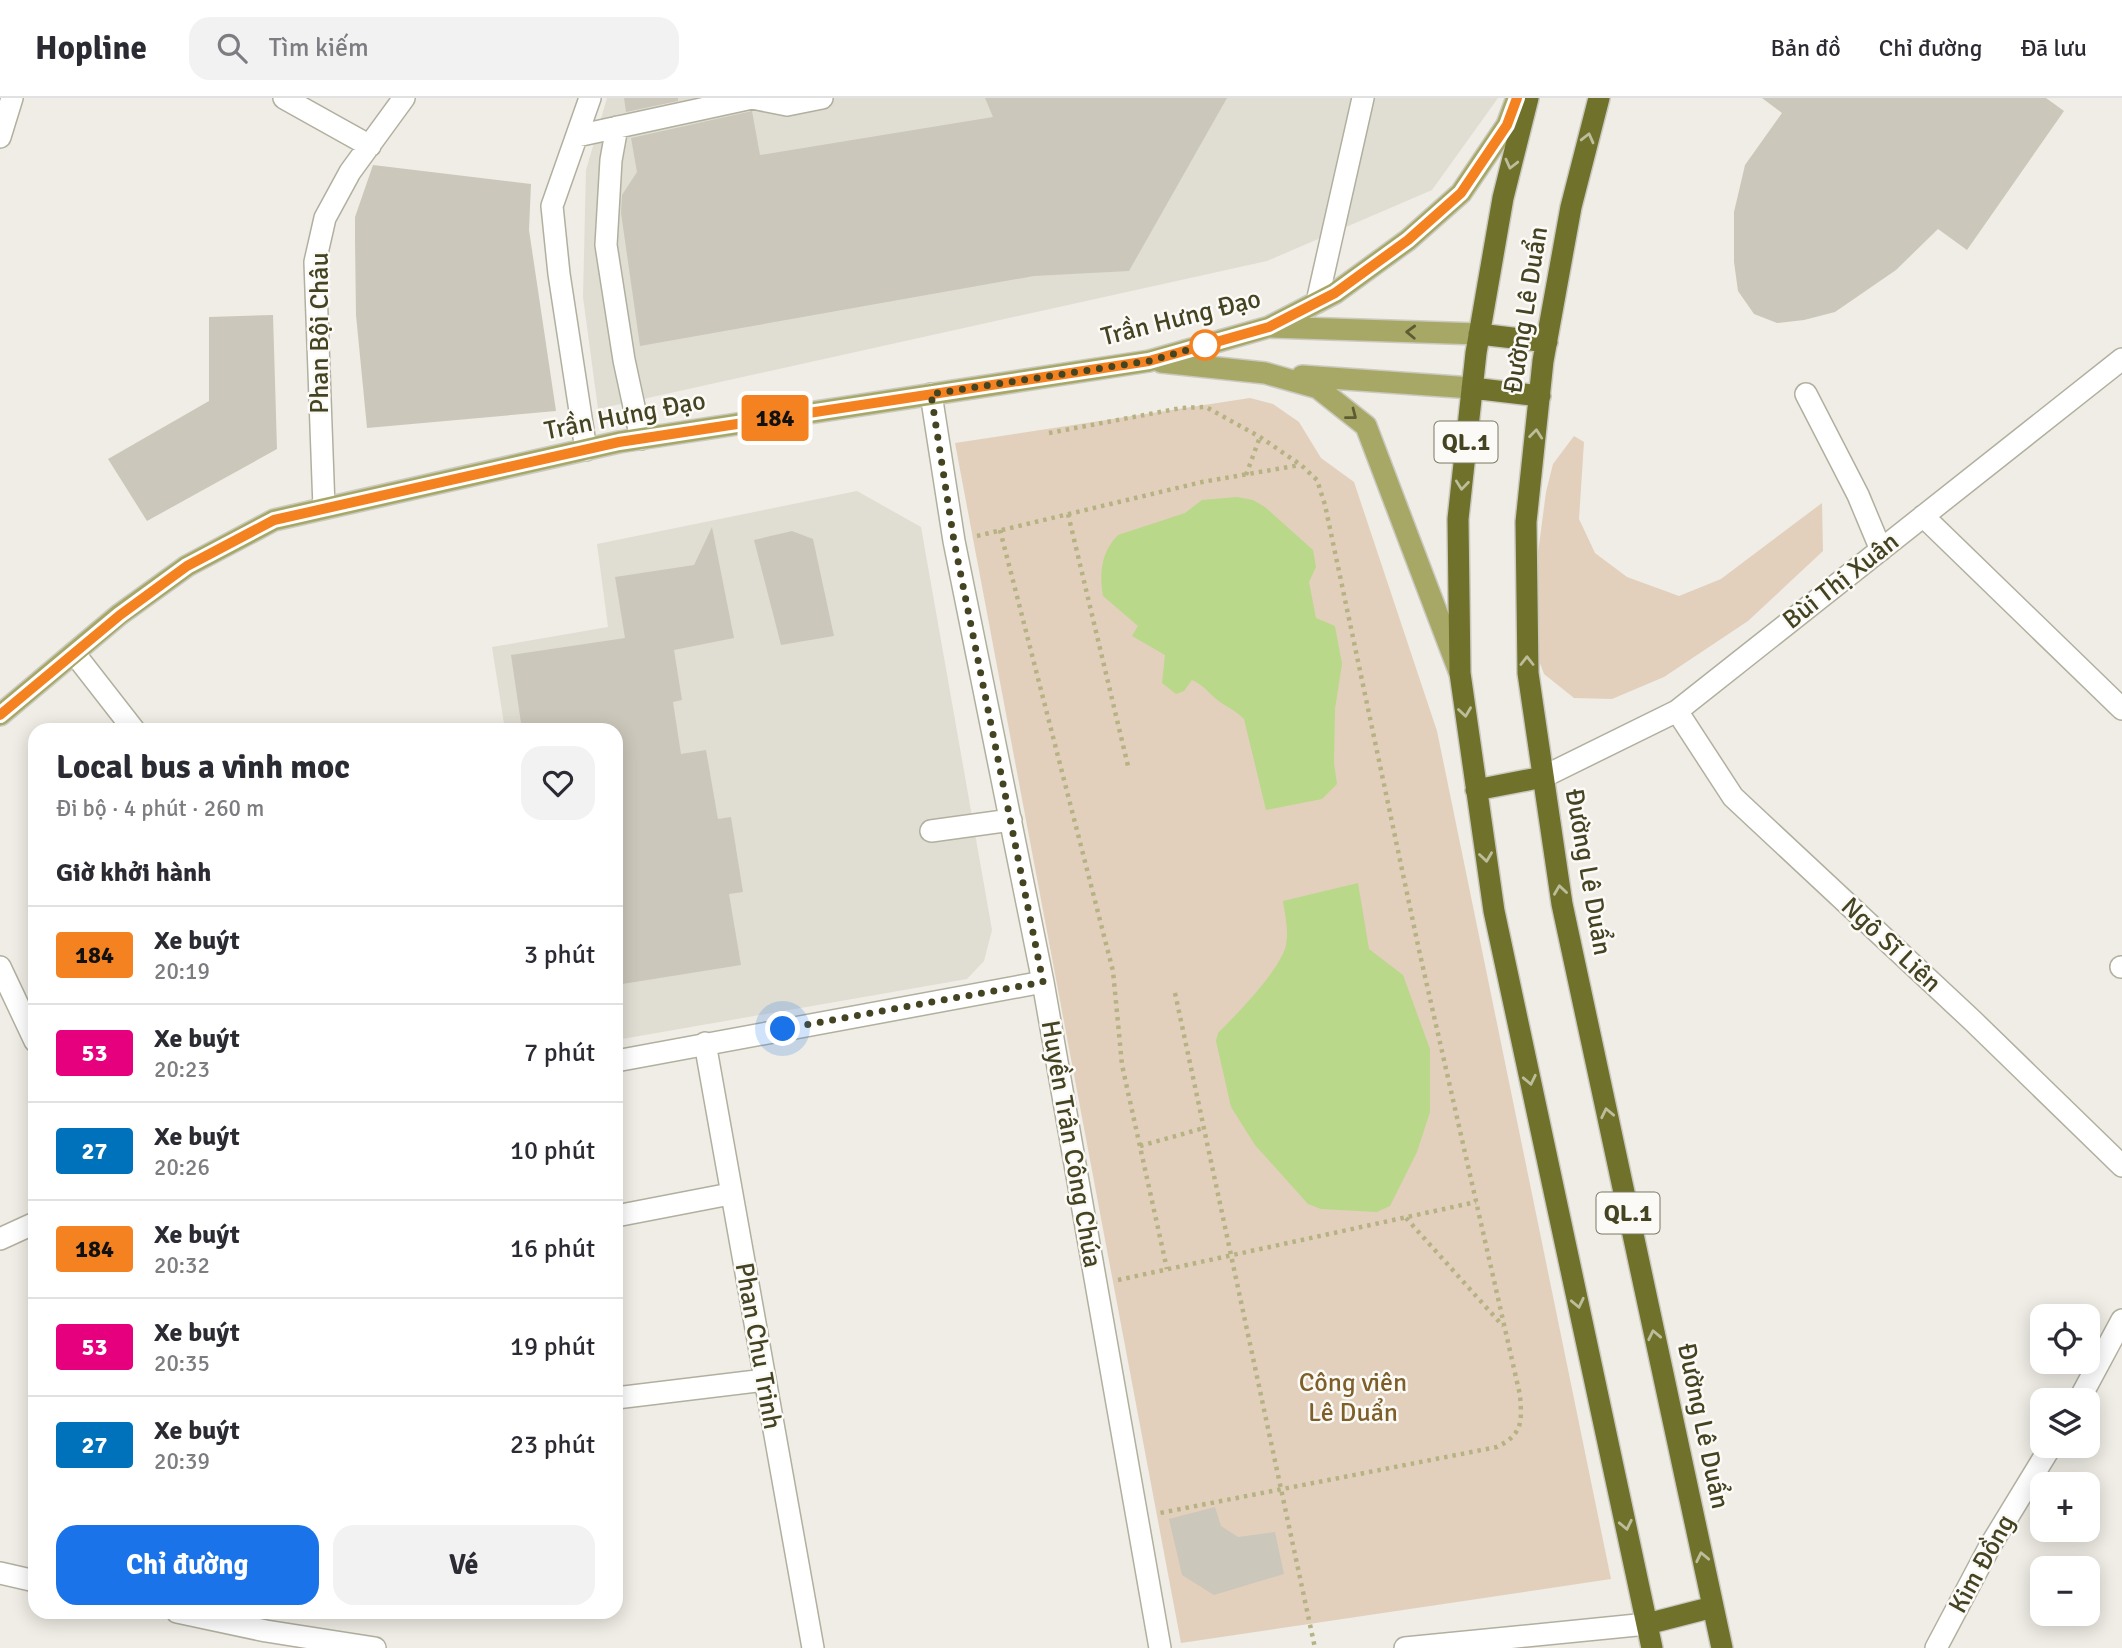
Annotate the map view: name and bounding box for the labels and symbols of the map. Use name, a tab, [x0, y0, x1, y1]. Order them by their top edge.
one-way arrow	[1580, 132, 1594, 144]
one-way arrow	[1505, 158, 1519, 170]
street label: Đường Lê Duẩn	[1497, 224, 1555, 396]
street label: Phan Bội Châu	[304, 252, 336, 414]
street label: Trần Hưng Đạo	[1098, 283, 1264, 353]
one-way arrow	[1405, 324, 1416, 339]
unlabelled marker	[1190, 330, 1220, 360]
street label: Trần Hưng Đạo	[542, 385, 708, 447]
line badge: 184	[735, 395, 815, 441]
one-way arrow	[1343, 407, 1356, 419]
road number: QL.1	[1434, 422, 1498, 463]
one-way arrow	[1528, 428, 1543, 439]
one-way arrow	[1454, 480, 1469, 491]
street label: Bùi Thị Xuân	[1777, 526, 1905, 636]
one-way arrow	[1520, 655, 1535, 666]
one-way arrow	[1457, 707, 1472, 718]
street label: Đường Lê Duẩn	[1558, 786, 1618, 958]
one-way arrow	[1478, 851, 1493, 863]
one-way arrow	[1552, 884, 1567, 896]
street label: Ngô Sĩ Liên	[1834, 891, 1948, 999]
your location	[765, 1011, 800, 1046]
street label: Huyền Trân Công Chúa	[1033, 1018, 1109, 1270]
one-way arrow	[1522, 1074, 1537, 1086]
one-way arrow	[1600, 1107, 1615, 1119]
road number: QL.1	[1596, 1192, 1660, 1233]
street label: Phan Chu Trinh	[728, 1260, 788, 1432]
one-way arrow	[1569, 1297, 1584, 1309]
one-way arrow	[1648, 1329, 1663, 1341]
street label: Đường Lê Duẩn	[1670, 1340, 1736, 1512]
park label: Công viên Lê Duẩn	[1299, 1367, 1407, 1429]
street label: Kim Đồng	[1942, 1509, 2022, 1619]
one-way arrow	[1617, 1519, 1632, 1531]
one-way arrow	[1696, 1551, 1711, 1563]

